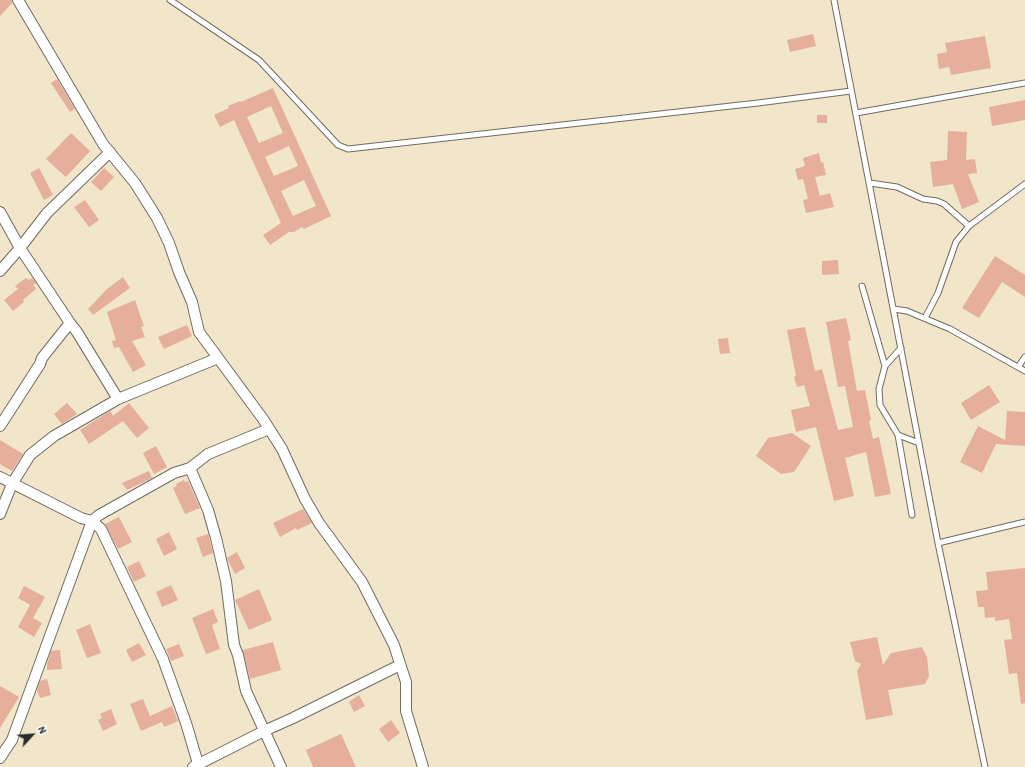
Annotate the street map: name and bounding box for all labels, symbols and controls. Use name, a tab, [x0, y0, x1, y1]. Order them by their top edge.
north arrow	[12, 715, 52, 755]
text: N	[35, 724, 50, 735]

